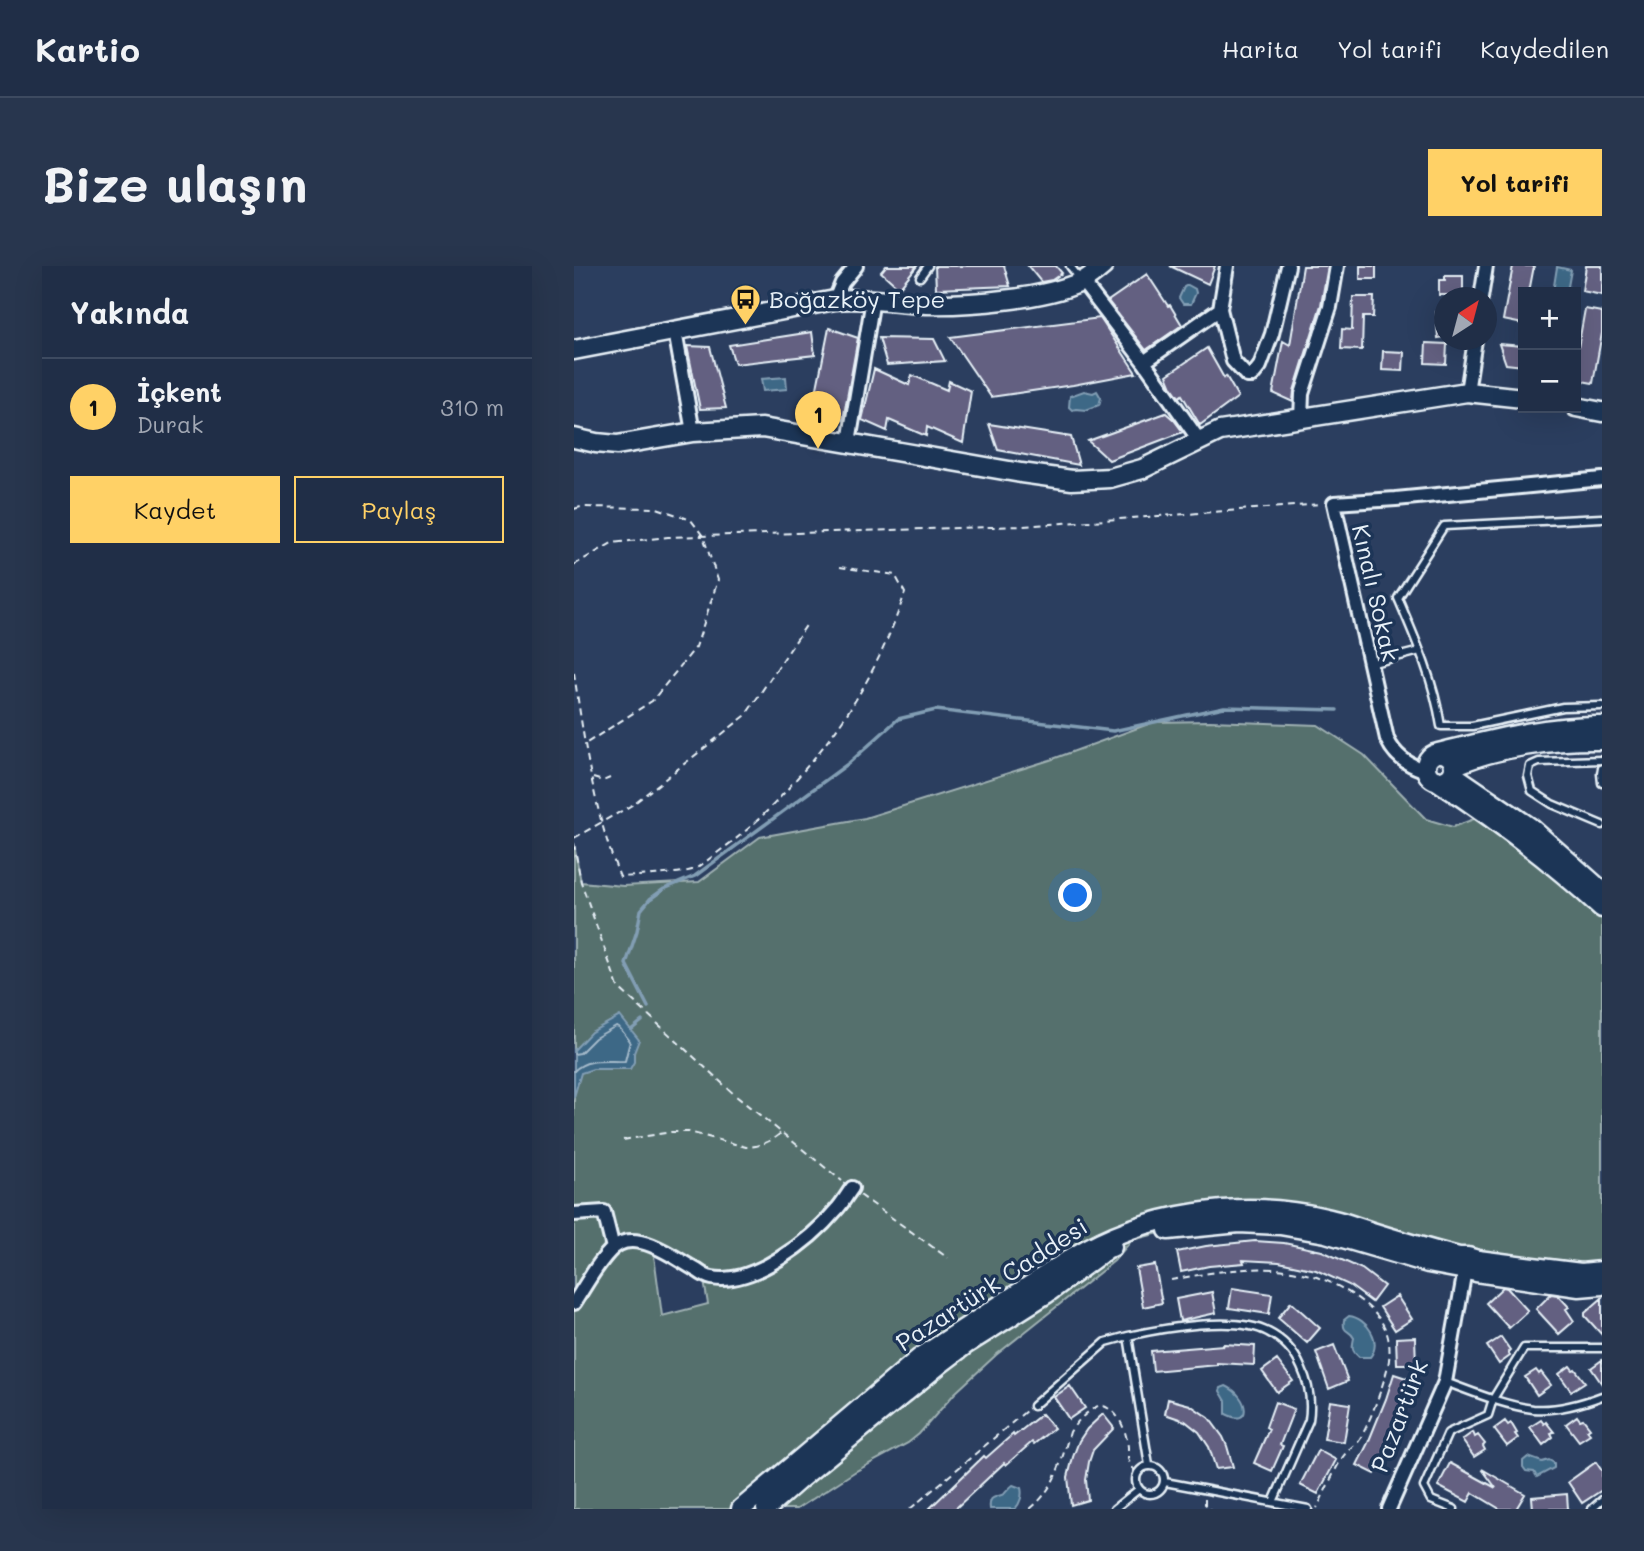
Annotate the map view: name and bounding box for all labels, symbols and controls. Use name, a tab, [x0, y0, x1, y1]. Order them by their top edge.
text: Kartio	[35, 27, 140, 70]
text: Harita	[1222, 33, 1299, 64]
text: Yol tarifi	[1337, 33, 1442, 64]
text: Kaydedilen	[1480, 33, 1609, 64]
button: Yol tarifi	[1428, 149, 1602, 216]
text: Bize ulaşın	[42, 151, 307, 214]
bus stop icon: Boğazköy Tepe	[729, 283, 763, 327]
place label: Boğazköy Tepe	[769, 283, 945, 314]
north arrow	[1434, 287, 1497, 350]
map controls	[1518, 287, 1581, 413]
button: +	[1518, 287, 1581, 350]
text: Yakında	[70, 292, 189, 332]
button: −	[1518, 350, 1581, 413]
text: İçkent	[137, 375, 222, 409]
pin: 1	[795, 391, 841, 449]
text: 1	[88, 392, 98, 422]
text: 310 m	[440, 392, 504, 422]
text: Durak	[137, 409, 203, 439]
button: Kaydet	[70, 476, 280, 543]
button: Paylaş	[294, 476, 504, 543]
street label: Kınalı Sokak	[1346, 521, 1407, 664]
your location	[1058, 878, 1092, 912]
street label: Pazartürk Caddesi	[889, 1210, 1093, 1357]
street label: Pazartürk	[1363, 1355, 1434, 1476]

